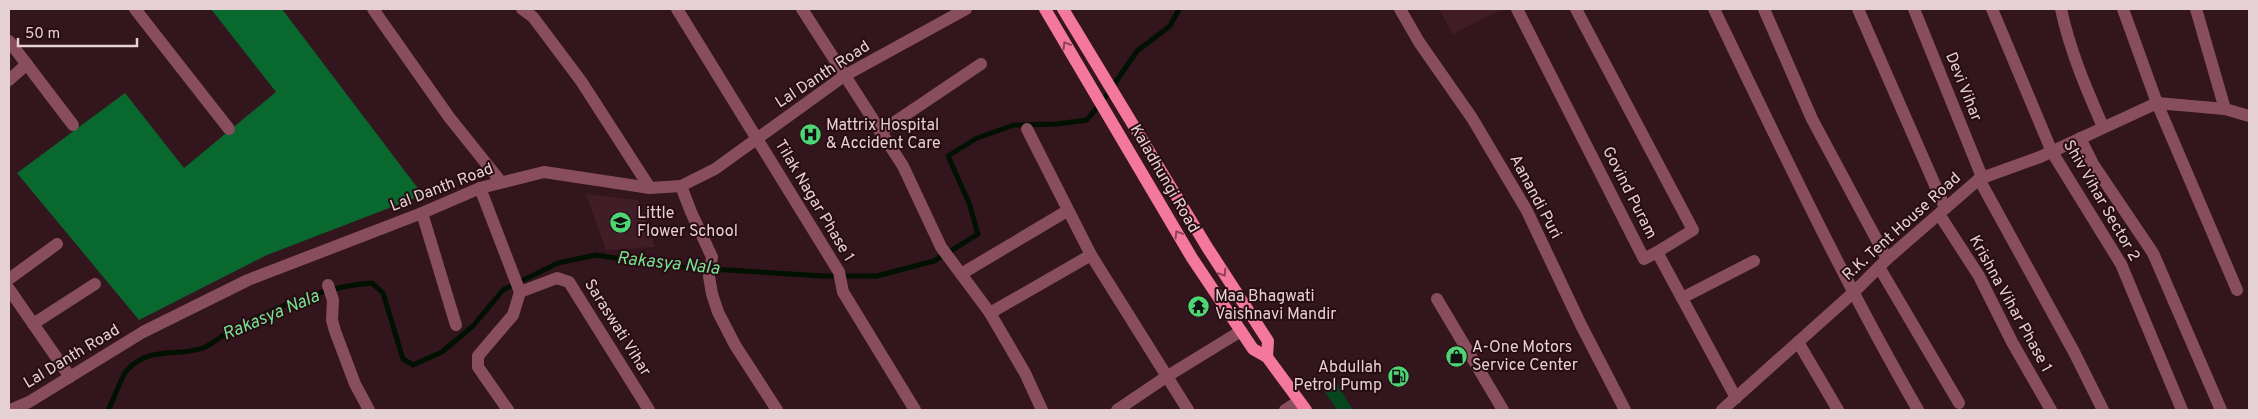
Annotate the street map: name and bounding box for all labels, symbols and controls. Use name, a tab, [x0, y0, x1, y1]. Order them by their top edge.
scale bar	[18, 15, 136, 47]
text: 50 m	[25, 25, 60, 44]
street label: Lal Danth Road	[772, 37, 874, 113]
one-way arrow	[1063, 41, 1073, 50]
street label: Devi Vihar	[1940, 49, 1986, 125]
place label: Mattrix Hospital & Accident Care	[826, 116, 941, 154]
street label: Kaladhungi Road	[1125, 121, 1203, 237]
hospital icon: Mattrix Hospital & Accident Care	[798, 123, 822, 147]
street label: Tilak Nagar Phase 1	[770, 136, 858, 266]
street label: Shiv Vihar Sector 2	[2058, 137, 2144, 265]
street label: Govind Puram	[1597, 143, 1661, 243]
street label: Aanandi Puri	[1504, 152, 1566, 242]
street label: Lal Danth Road	[388, 159, 496, 217]
street label: R.K. Tent House Road	[1839, 169, 1965, 285]
place label: Little Flower School	[637, 204, 738, 242]
school or university icon: Little Flower School	[609, 211, 633, 235]
one-way arrow	[1174, 231, 1184, 240]
street label: Krishna Vihar Phase 1	[1964, 232, 2056, 376]
water label: Rakasya Nala	[615, 247, 721, 281]
one-way arrow	[1217, 267, 1227, 276]
street label: Saraswati Vihar	[579, 276, 655, 380]
water label: Rakasya Nala	[219, 285, 324, 347]
place label: Maa Bhagwati Vaishnavi Mandir	[1215, 287, 1337, 325]
temple icon: Maa Bhagwati Vaishnavi Mandir	[1187, 294, 1211, 318]
street label: Lal Danth Road	[20, 320, 124, 394]
place label: A-One Motors Service Center	[1472, 338, 1578, 376]
shop icon: A-One Motors Service Center	[1444, 345, 1468, 369]
place label: Abdullah Petrol Pump	[1294, 358, 1382, 396]
fuel station icon: Abdullah Petrol Pump	[1386, 365, 1410, 389]

